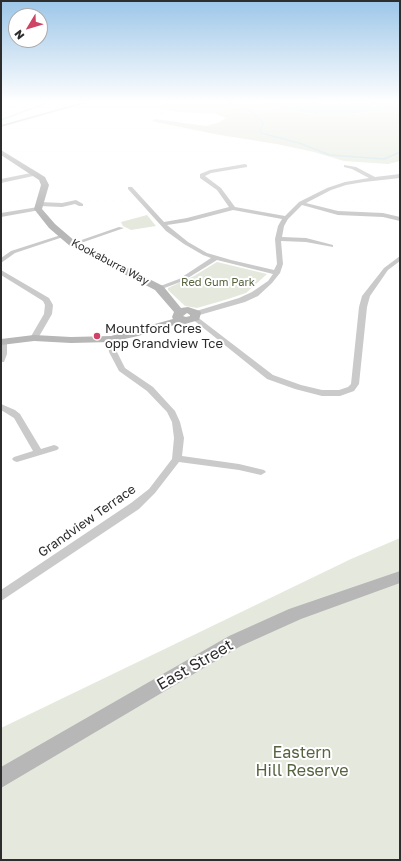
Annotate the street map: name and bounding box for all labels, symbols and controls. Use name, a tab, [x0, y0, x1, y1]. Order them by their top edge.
north arrow	[8, 8, 48, 48]
text: N	[11, 28, 27, 42]
street label: Kookaburra Way	[69, 236, 151, 288]
park label: Red Gum Park	[181, 276, 255, 290]
place label: Mountford Cres opp Grandview Tce	[105, 321, 223, 352]
marker: Mountford Cres opp Grandview Tce	[92, 331, 102, 341]
street label: Grandview Terrace	[35, 481, 139, 561]
street label: East Street	[153, 635, 237, 695]
park label: Eastern Hill Reserve	[255, 743, 349, 781]

